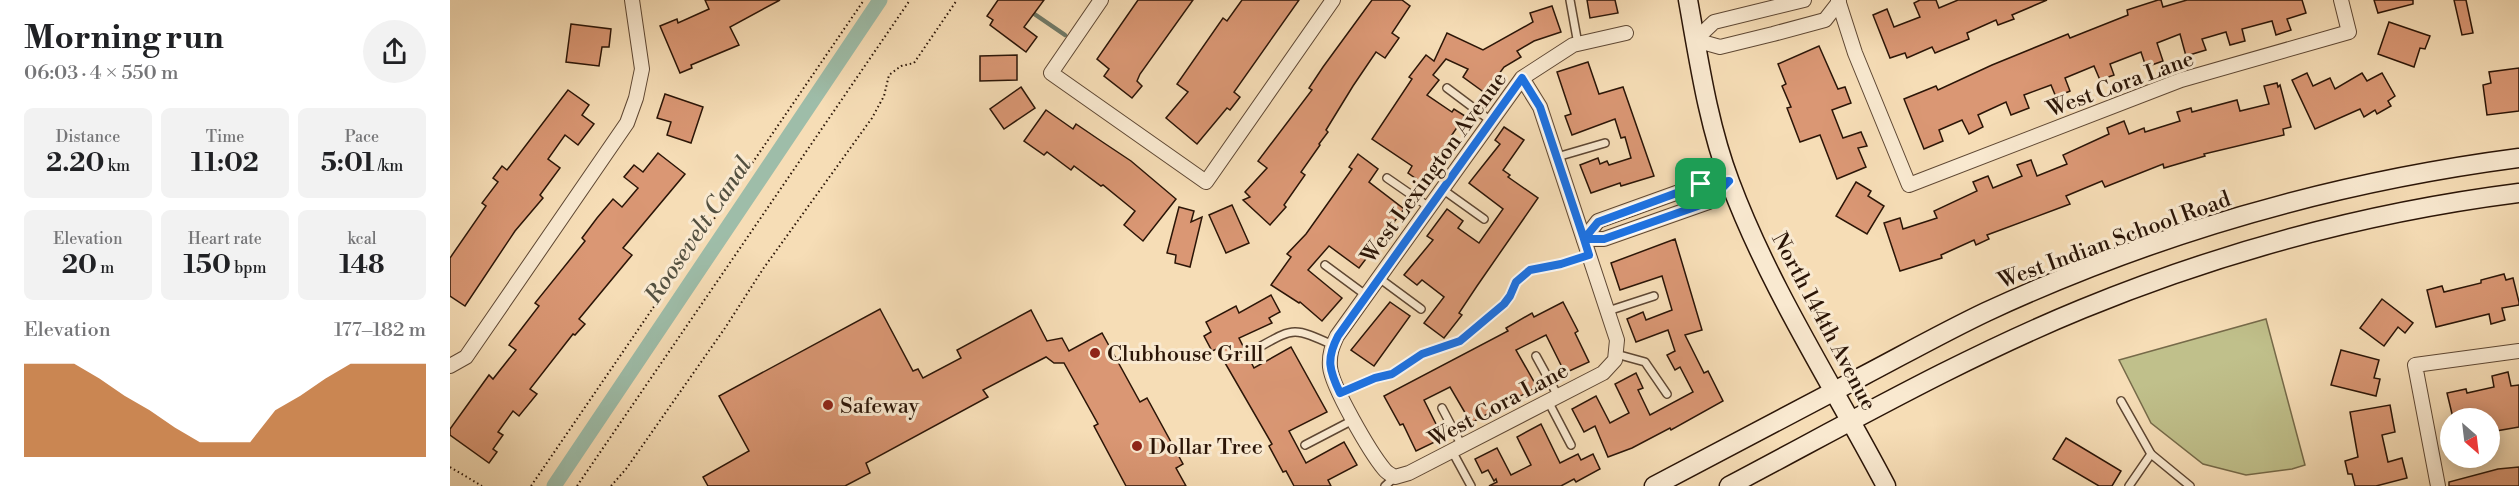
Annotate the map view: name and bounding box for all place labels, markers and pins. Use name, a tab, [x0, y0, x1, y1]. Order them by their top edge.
pin	[1675, 158, 1726, 209]
place label: Clubhouse Grill	[1107, 341, 1264, 368]
marker: Clubhouse Grill	[1088, 346, 1102, 360]
place label: Safeway	[840, 393, 920, 420]
marker: Safeway	[821, 398, 835, 412]
place label: Dollar Tree	[1149, 434, 1263, 461]
marker: Dollar Tree	[1130, 439, 1144, 453]

